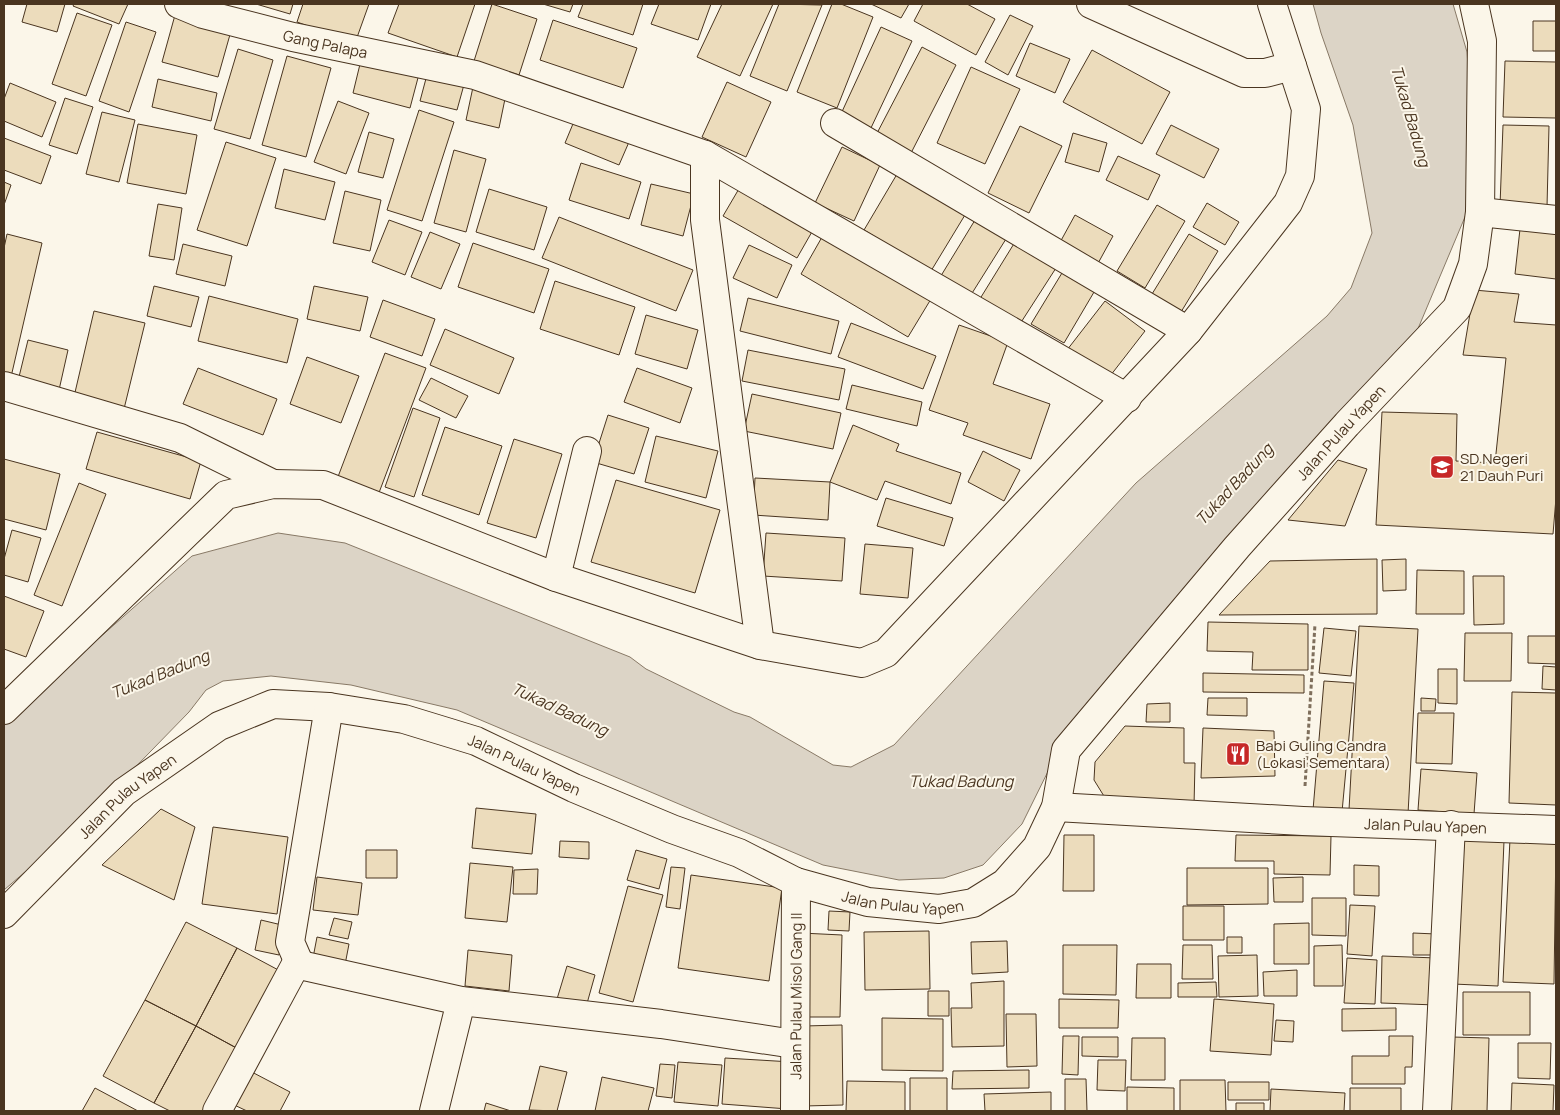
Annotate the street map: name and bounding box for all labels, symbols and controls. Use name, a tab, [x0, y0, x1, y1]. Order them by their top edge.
street label: Gang Palapa	[281, 24, 370, 63]
water label: Tukad Badung	[1386, 63, 1436, 171]
street label: Jalan Pulau Yapen	[1291, 380, 1390, 485]
water label: Tukad Badung	[1190, 437, 1279, 530]
place label: SD Negeri 21 Dauh Puri	[1460, 448, 1544, 486]
school or university icon: SD Negeri 21 Dauh Puri	[1429, 454, 1455, 480]
water label: Tukad Badung	[107, 644, 214, 704]
water label: Tukad Badung	[508, 677, 613, 742]
street label: Jalan Pulau Yapen	[465, 729, 584, 800]
place label: Babi Guling Candra (Lokasi Sementara)	[1256, 735, 1391, 773]
restaurant icon: Babi Guling Candra (Lokasi Sementara)	[1225, 741, 1251, 767]
street label: Jalan Pulau Yapen	[73, 748, 180, 843]
water label: Tukad Badung	[909, 770, 1015, 792]
street label: Jalan Pulau Yapen	[1364, 813, 1487, 838]
street label: Jalan Pulau Yapen	[840, 885, 965, 920]
street label: Jalan Pulau Misol Gang II	[785, 912, 806, 1080]

